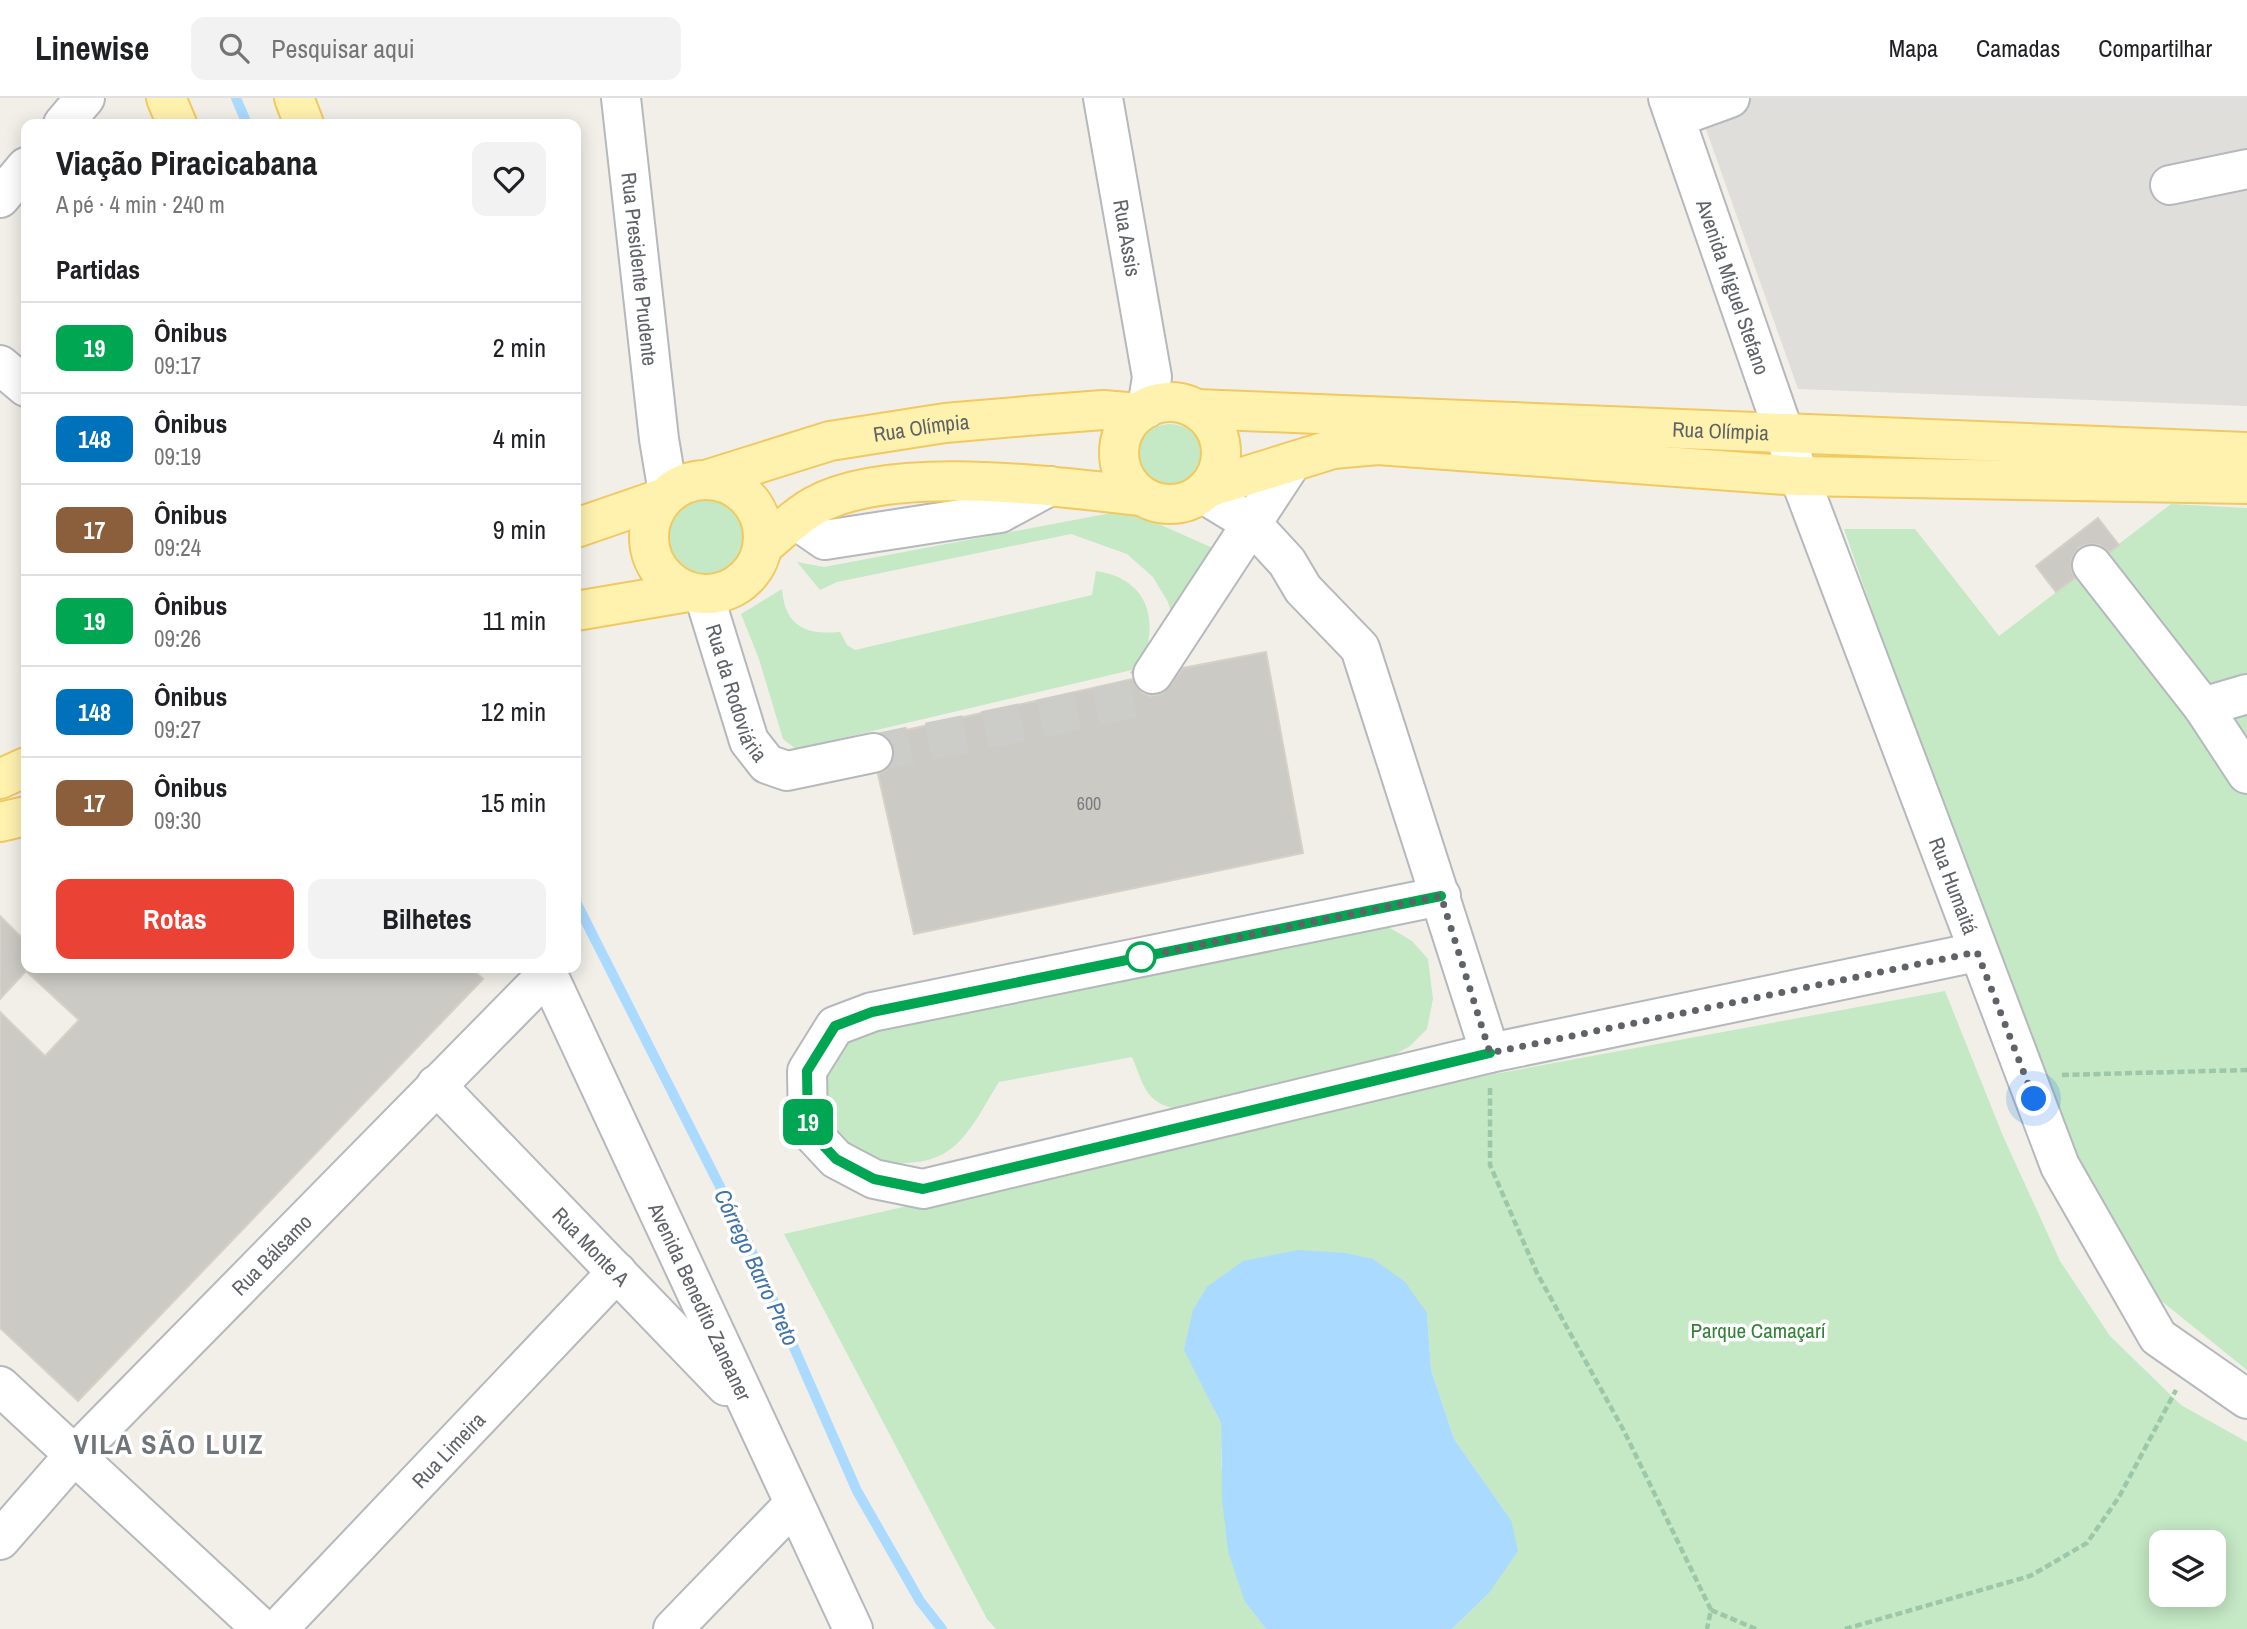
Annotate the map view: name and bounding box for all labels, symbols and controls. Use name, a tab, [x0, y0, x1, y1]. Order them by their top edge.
search box	[191, 17, 681, 80]
text: Linewise	[35, 26, 149, 70]
icon: search	[215, 29, 253, 67]
text: Pesquisar aqui	[271, 31, 415, 66]
text: Mapa	[1889, 32, 1938, 64]
text: Camadas	[1976, 32, 2060, 64]
text: Compartilhar	[2098, 32, 2212, 64]
text: Viação Piracicabana	[56, 141, 317, 185]
button: heart	[472, 142, 546, 216]
street label: Rua Presidente Prudente	[615, 171, 665, 367]
text: A pé · 4 min · 240 m	[56, 189, 225, 220]
street label: Avenida Miguel Stefano	[1689, 195, 1777, 378]
street label: Rua Assis	[1107, 197, 1149, 279]
text: Partidas	[56, 252, 140, 287]
text: Ônibus	[154, 315, 227, 350]
text: 2 min	[493, 330, 546, 365]
text: 19	[84, 332, 105, 364]
text: 09:17	[154, 350, 201, 381]
text: Ônibus	[154, 406, 227, 441]
street label: Rua Olímpia	[871, 406, 971, 449]
street label: Rua Olímpia	[1672, 414, 1770, 447]
text: 4 min	[493, 421, 546, 456]
text: 148	[78, 423, 111, 455]
text: 09:19	[154, 441, 201, 472]
text: Ônibus	[154, 497, 227, 532]
text: 9 min	[493, 512, 546, 547]
text: 17	[84, 514, 105, 546]
text: 09:24	[154, 532, 201, 563]
text: Ônibus	[154, 588, 227, 623]
text: 11 min	[482, 603, 546, 638]
text: 19	[84, 605, 105, 637]
street label: Rua da Rodoviária	[699, 620, 775, 768]
text: 09:26	[154, 623, 201, 654]
text: Ônibus	[154, 679, 227, 714]
text: 12 min	[481, 694, 546, 729]
text: 148	[78, 696, 111, 728]
text: 09:27	[154, 714, 201, 745]
text: Ônibus	[154, 770, 227, 805]
text: 15 min	[481, 785, 546, 820]
text: 17	[84, 787, 105, 819]
house number: 600	[1077, 791, 1101, 816]
text: 09:30	[154, 805, 201, 836]
street label: Rua Humaitá	[1922, 833, 1986, 939]
button: Rotas	[56, 879, 294, 959]
button: Bilhetes	[308, 879, 546, 959]
unlabelled marker	[1126, 942, 1156, 972]
your location	[2016, 1081, 2051, 1116]
line badge: 19	[776, 1099, 840, 1145]
text: 19	[797, 1106, 819, 1138]
water label: Córrego Barro Preto	[707, 1183, 807, 1351]
street label: Avenida Benedito Zaneaner	[641, 1197, 759, 1405]
street label: Rua Monte A	[546, 1200, 637, 1293]
street label: Rua Bálsamo	[225, 1207, 318, 1301]
park label: Parque Camaçarí	[1691, 1316, 1826, 1345]
street label: Rua Limeira	[405, 1405, 492, 1494]
district label: VILA SÃO LUIZ	[73, 1425, 265, 1463]
map controls	[2149, 1530, 2226, 1607]
button: layers	[2149, 1530, 2226, 1607]

